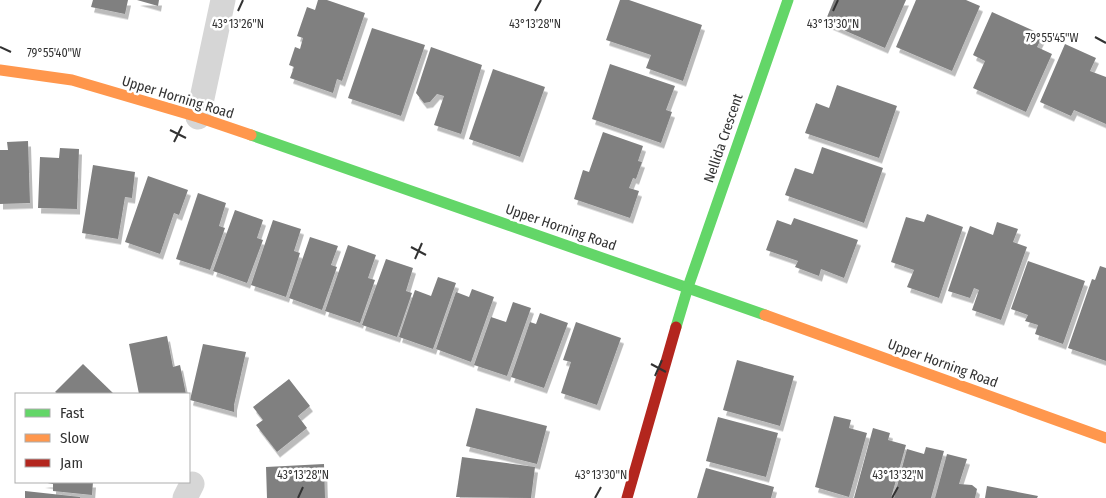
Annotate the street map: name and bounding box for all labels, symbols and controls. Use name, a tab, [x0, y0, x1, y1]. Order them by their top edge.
text: 43°13'26"N	[212, 17, 264, 31]
text: 43°13'28"N	[509, 17, 561, 31]
text: 43°13'30"N	[807, 17, 859, 31]
text: 79°55'45"W	[1025, 31, 1079, 45]
text: 79°55'40"W	[27, 46, 81, 60]
street label: Upper Horning Road	[120, 72, 236, 123]
street label: Nellida Crescent	[700, 91, 747, 185]
street label: Upper Horning Road	[503, 201, 619, 254]
street label: Upper Horning Road	[885, 336, 1000, 391]
legend	[15, 393, 190, 483]
text: Fast	[60, 404, 84, 422]
text: Slow	[60, 429, 89, 447]
text: Jam	[60, 454, 83, 472]
text: 43°13'28"N	[277, 468, 329, 482]
text: 43°13'30"N	[575, 468, 627, 482]
text: 43°13'32"N	[872, 468, 924, 482]

